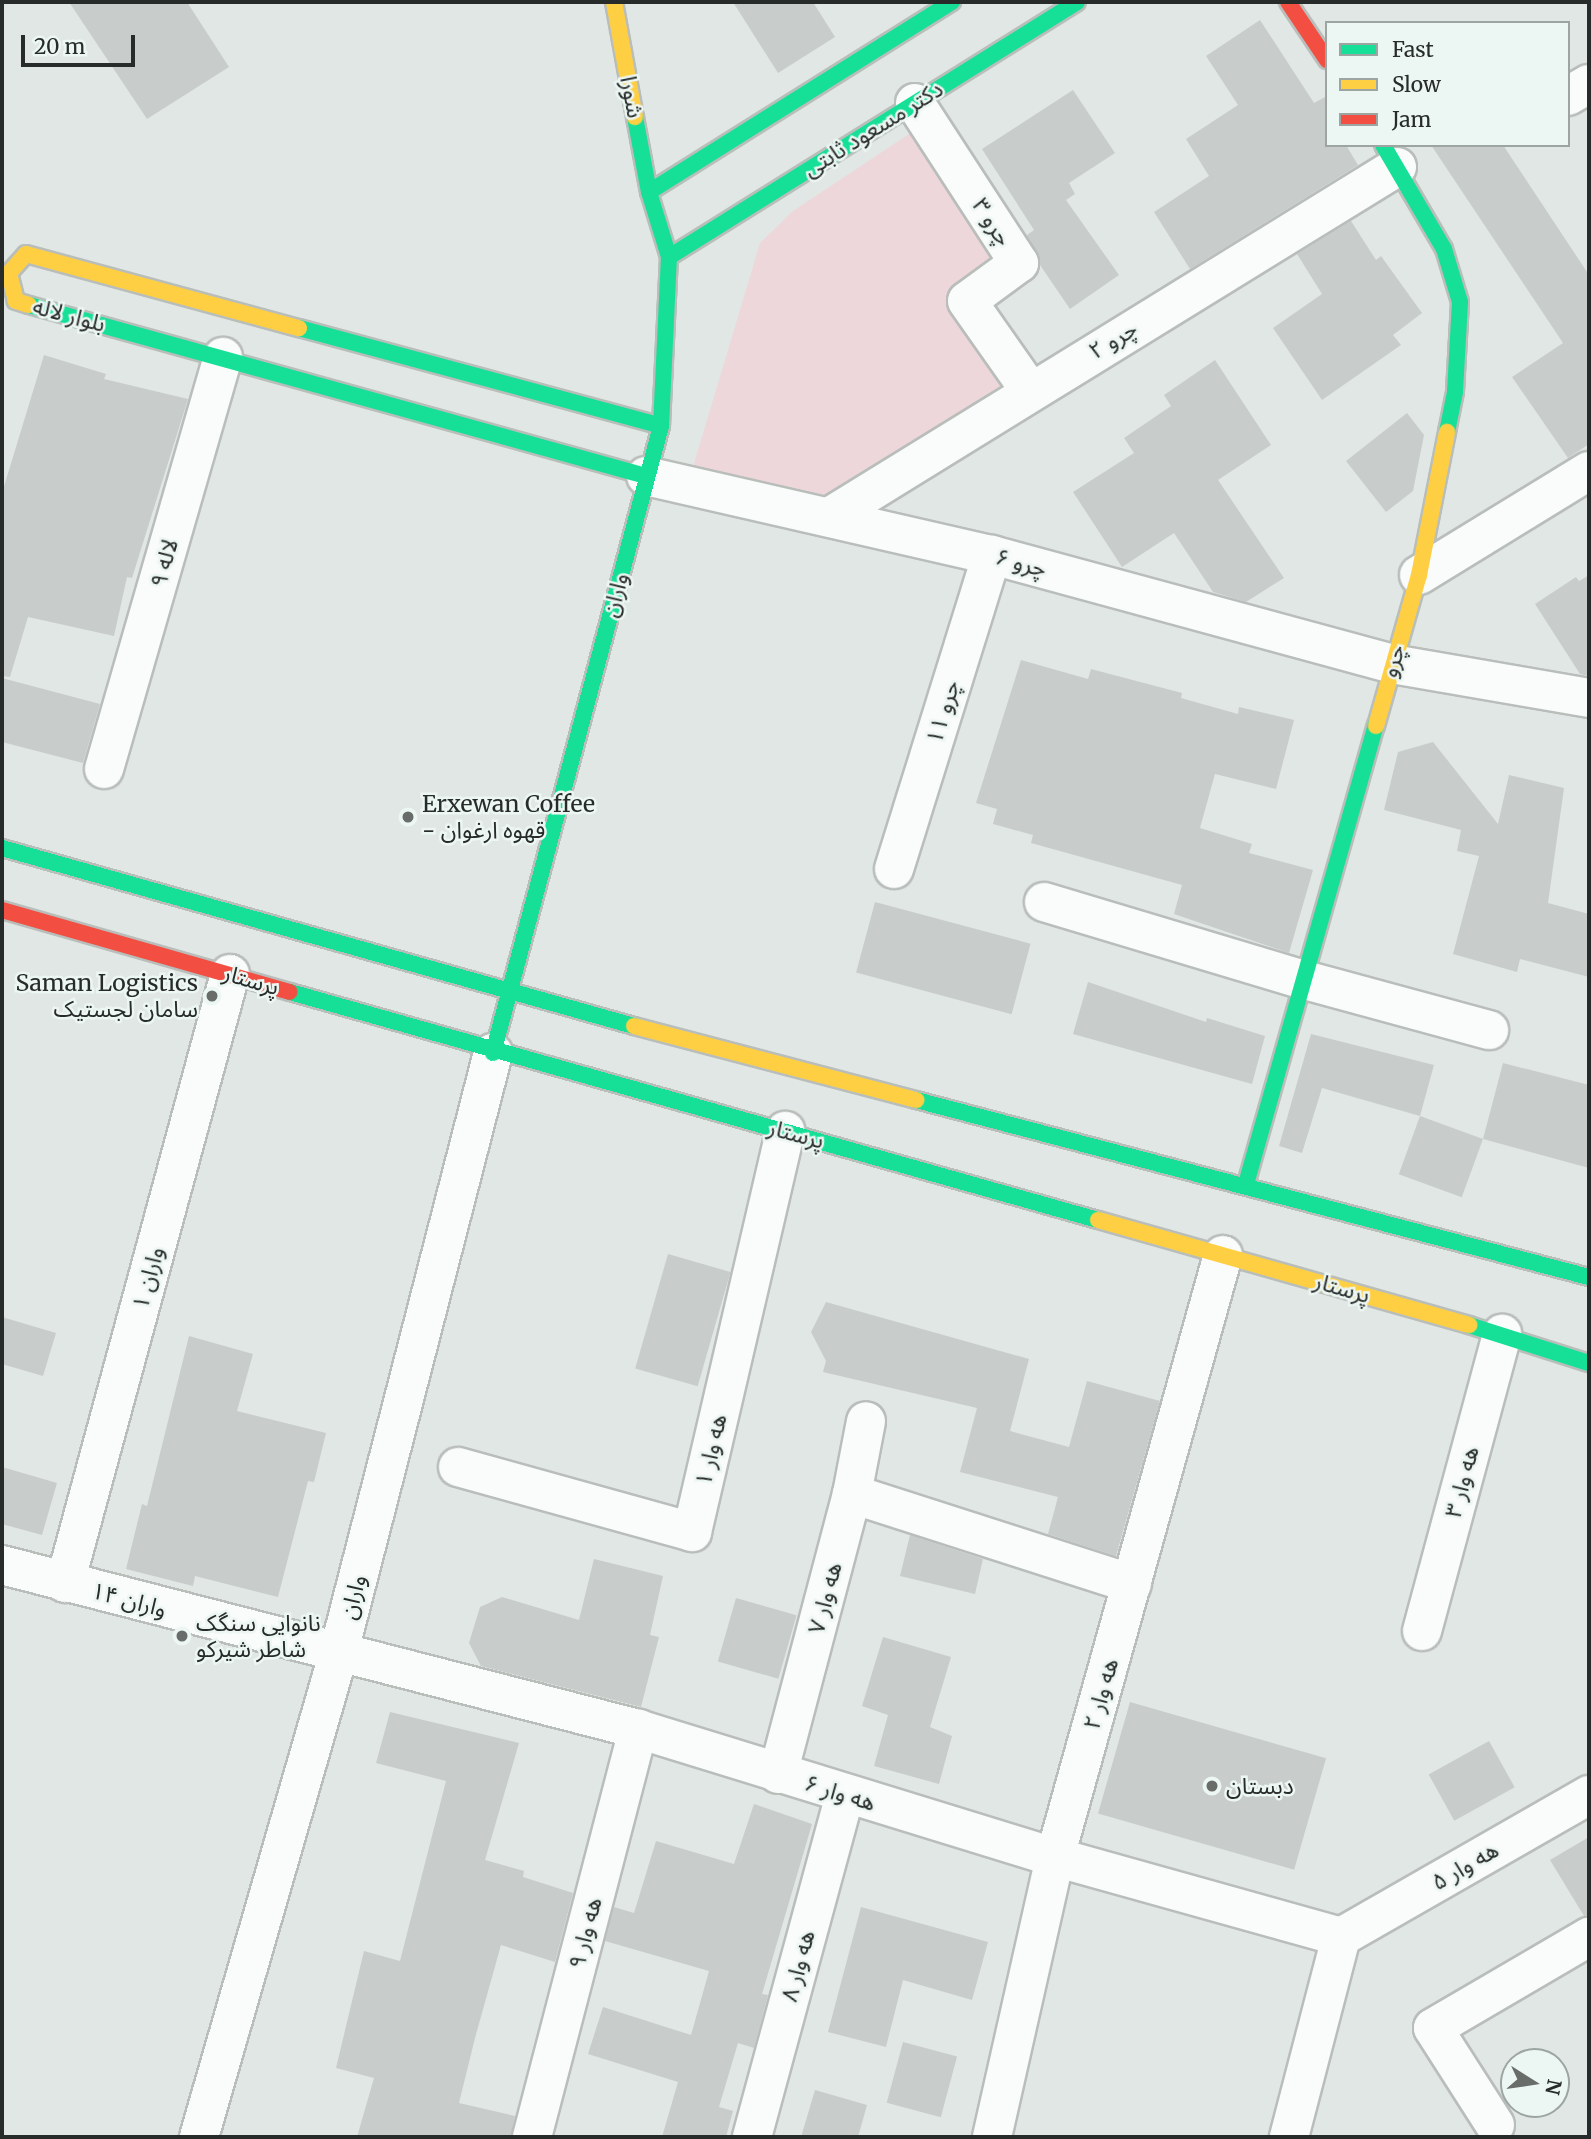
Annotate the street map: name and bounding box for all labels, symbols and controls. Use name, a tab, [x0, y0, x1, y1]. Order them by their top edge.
scale bar	[24, 21, 138, 65]
legend	[1325, 21, 1570, 147]
text: 20 m	[34, 33, 85, 60]
text: Fast	[1392, 36, 1434, 63]
text: Slow	[1392, 71, 1441, 98]
street label: شورا	[615, 74, 649, 120]
street label: دکتر مسعود ثابتی	[798, 75, 948, 183]
text: Jam	[1392, 106, 1431, 133]
street label: چرو ۳	[966, 193, 1018, 251]
street label: بلوار لاله	[30, 292, 108, 338]
street label: چرو ۲	[1084, 315, 1142, 365]
street label: لاله ۹	[144, 536, 184, 590]
street label: چرو ۶	[993, 543, 1049, 583]
street label: واران	[596, 570, 634, 620]
street label: چرو	[1375, 641, 1411, 681]
street label: چرو ۱۱	[920, 677, 966, 747]
place label: Erxewan Coffee - قهوه ارغوان	[422, 790, 595, 844]
marker: Erxewan Coffee - قهوه ارغوان	[400, 809, 416, 825]
street label: پرستار	[220, 959, 282, 1001]
place label: Saman Logistics سامان لجستیک	[15, 969, 198, 1023]
marker: Saman Logistics سامان لجستیک	[204, 988, 220, 1004]
street label: پرستار	[765, 1113, 827, 1155]
street label: واران ۱	[126, 1244, 170, 1312]
street label: پرستار	[1311, 1267, 1373, 1309]
street label: هه وار ۱	[689, 1412, 733, 1488]
street label: هه وار ۳	[1439, 1443, 1485, 1521]
street label: هه وار ۷	[802, 1559, 848, 1637]
street label: واران	[334, 1572, 372, 1622]
street label: واران ۱۴	[88, 1577, 170, 1623]
place label: نانوایی سنگک شاطر شیرکو	[196, 1609, 321, 1663]
marker: نانوایی سنگک شاطر شیرکو	[174, 1628, 190, 1644]
street label: هه وار ۲	[1078, 1655, 1124, 1733]
street label: هه وار ۶	[801, 1769, 879, 1817]
place label: دبستان	[1226, 1772, 1294, 1800]
marker: دبستان	[1204, 1778, 1220, 1794]
street label: هه وار ۵	[1427, 1836, 1503, 1896]
street label: هه وار ۹	[562, 1894, 608, 1972]
street label: هه وار ۸	[775, 1927, 821, 2005]
north arrow	[1500, 2048, 1570, 2118]
text: N	[1540, 2077, 1567, 2097]

